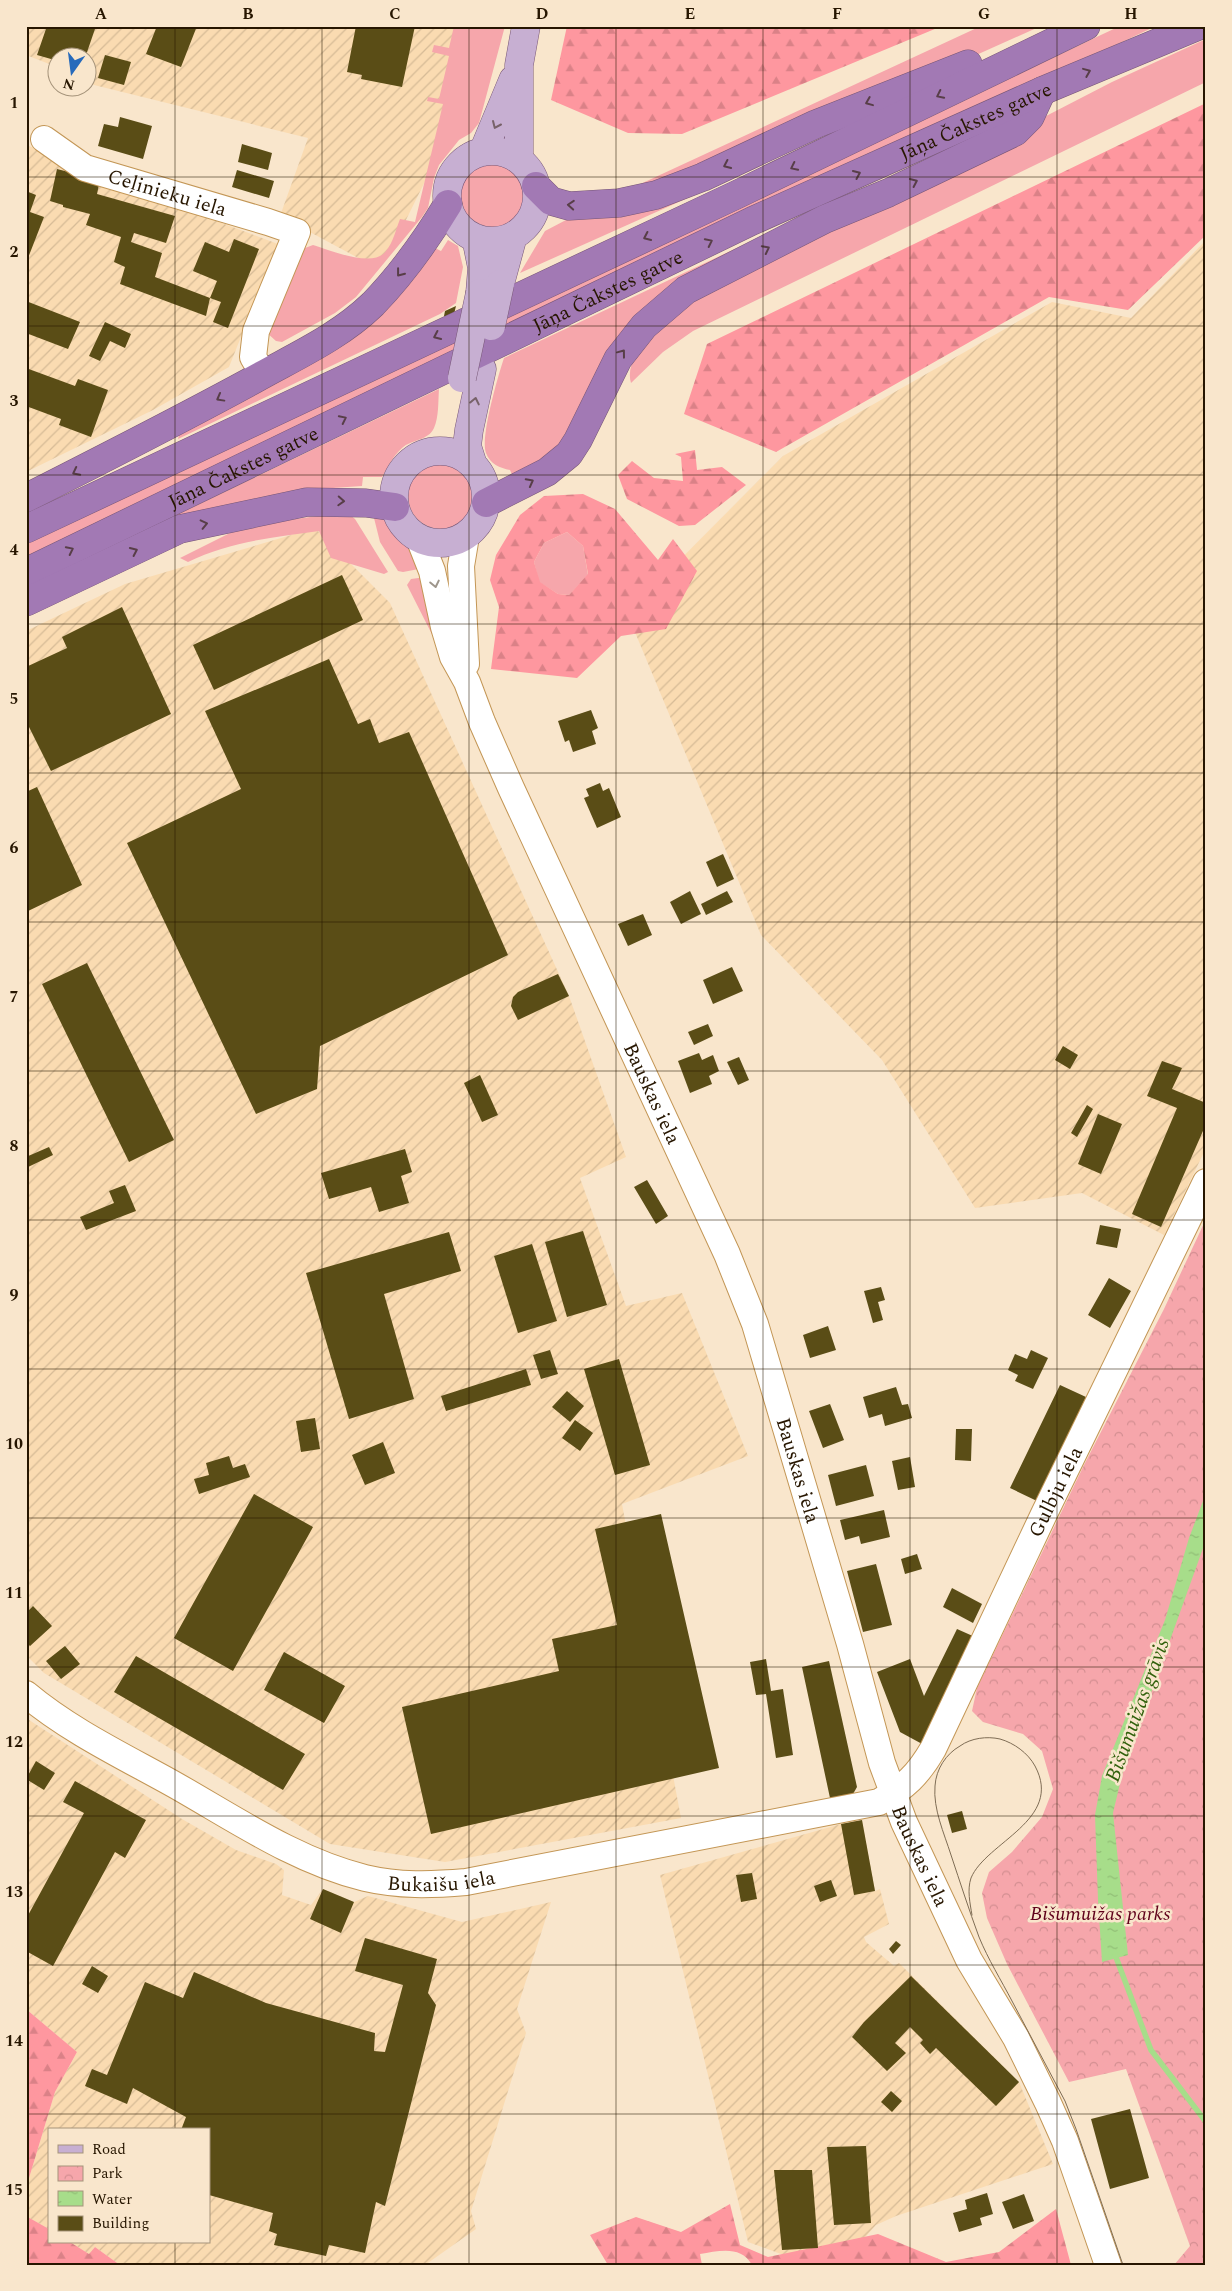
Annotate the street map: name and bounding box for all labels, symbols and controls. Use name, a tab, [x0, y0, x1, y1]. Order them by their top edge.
text: A	[95, 2, 108, 26]
text: B	[242, 2, 254, 26]
text: C	[389, 2, 401, 26]
text: D	[536, 2, 549, 26]
text: E	[685, 2, 695, 26]
text: F	[832, 2, 842, 26]
text: G	[978, 2, 990, 26]
text: H	[1124, 2, 1138, 26]
north arrow	[48, 48, 98, 98]
one-way arrow	[1082, 68, 1091, 79]
text: N	[61, 73, 77, 96]
street label: Jāņa Čakstes gatve	[895, 75, 1056, 169]
one-way arrow	[936, 89, 945, 99]
text: 1	[10, 91, 18, 115]
one-way arrow	[866, 97, 874, 107]
one-way arrow	[491, 120, 502, 129]
one-way arrow	[723, 159, 732, 170]
one-way arrow	[790, 160, 799, 171]
street label: Ceļinieku iela	[104, 161, 230, 225]
one-way arrow	[852, 169, 861, 180]
one-way arrow	[908, 178, 917, 188]
one-way arrow	[567, 199, 575, 210]
one-way arrow	[643, 230, 652, 241]
one-way arrow	[704, 238, 713, 248]
text: 2	[10, 240, 19, 264]
street label: Jāņa Čakstes gatve	[528, 243, 688, 341]
one-way arrow	[761, 245, 770, 255]
one-way arrow	[397, 267, 405, 276]
one-way arrow	[433, 329, 442, 340]
one-way arrow	[616, 349, 625, 359]
text: 3	[10, 389, 19, 413]
one-way arrow	[217, 392, 226, 402]
one-way arrow	[469, 396, 480, 405]
one-way arrow	[337, 415, 346, 425]
street label: Jāņa Čakstes gatve	[163, 419, 324, 517]
one-way arrow	[72, 466, 81, 476]
one-way arrow	[524, 478, 533, 488]
one-way arrow	[337, 496, 345, 507]
one-way arrow	[200, 519, 209, 530]
text: 4	[10, 538, 19, 562]
one-way arrow	[65, 546, 74, 557]
one-way arrow	[129, 547, 138, 558]
one-way arrow	[429, 580, 440, 589]
text: 5	[10, 687, 18, 711]
text: 6	[10, 836, 19, 860]
text: 7	[10, 985, 19, 1009]
street label: Bauskas iela	[615, 1038, 688, 1150]
text: 8	[10, 1134, 19, 1158]
text: 9	[10, 1283, 19, 1307]
street label: Bauskas iela	[768, 1414, 827, 1527]
text: 10	[5, 1432, 23, 1456]
street label: Gulbju iela	[1021, 1441, 1091, 1542]
text: 11	[5, 1581, 23, 1605]
water label: Bišumuižas grāvis	[1097, 1633, 1179, 1787]
text: 12	[5, 1730, 23, 1754]
street label: Bauskas iela	[883, 1801, 956, 1912]
street label: Bukaišu iela	[386, 1863, 498, 1900]
text: 13	[5, 1880, 23, 1904]
park label: Bišumuižas parks	[1030, 1899, 1170, 1929]
text: 14	[5, 2029, 23, 2053]
legend	[48, 2128, 210, 2244]
text: Road	[92, 2138, 126, 2161]
text: Park	[92, 2162, 123, 2185]
text: 15	[5, 2178, 23, 2202]
text: Water	[92, 2188, 132, 2211]
text: Building	[92, 2212, 149, 2235]

